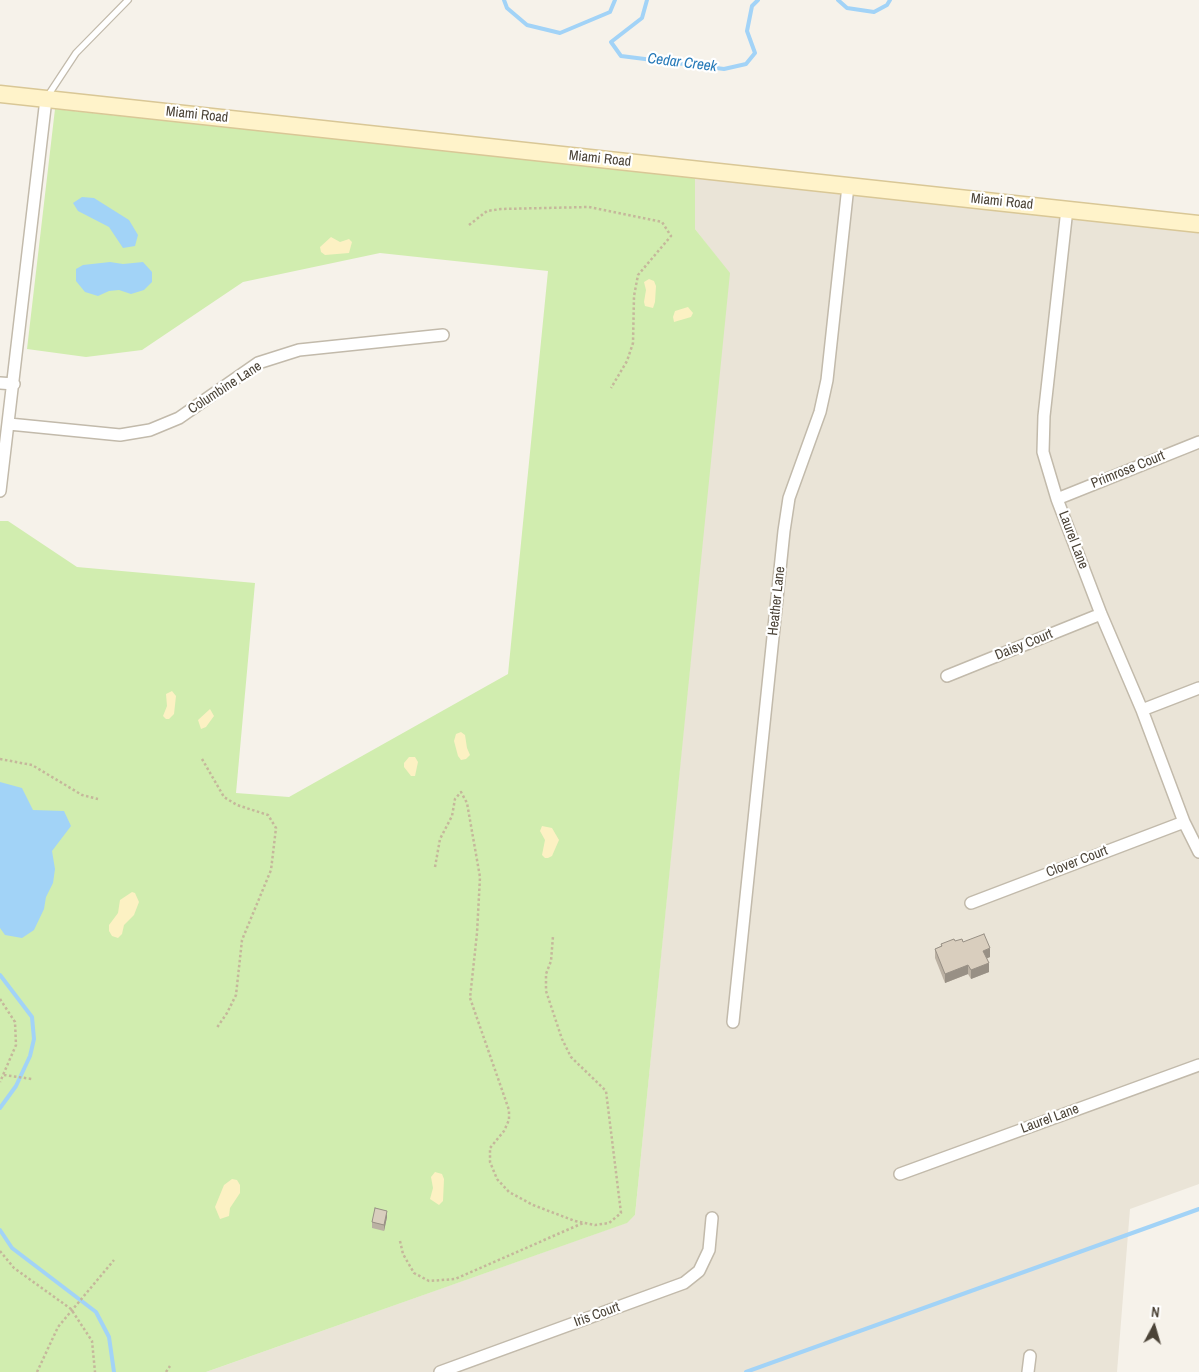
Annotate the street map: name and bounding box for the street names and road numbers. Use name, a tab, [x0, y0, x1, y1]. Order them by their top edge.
street label: Miami Road	[165, 103, 229, 127]
street label: Miami Road	[568, 147, 632, 171]
street label: Miami Road	[970, 190, 1034, 214]
street label: Columbine Lane	[185, 358, 265, 418]
street label: Primrose Court	[1089, 448, 1167, 492]
street label: Laurel Lane	[1054, 509, 1092, 571]
street label: Heather Lane	[765, 566, 789, 636]
street label: Daisy Court	[993, 626, 1055, 664]
street label: Clover Court	[1044, 843, 1110, 881]
street label: Laurel Lane	[1019, 1101, 1081, 1137]
street label: Iris Court	[572, 1299, 622, 1331]

